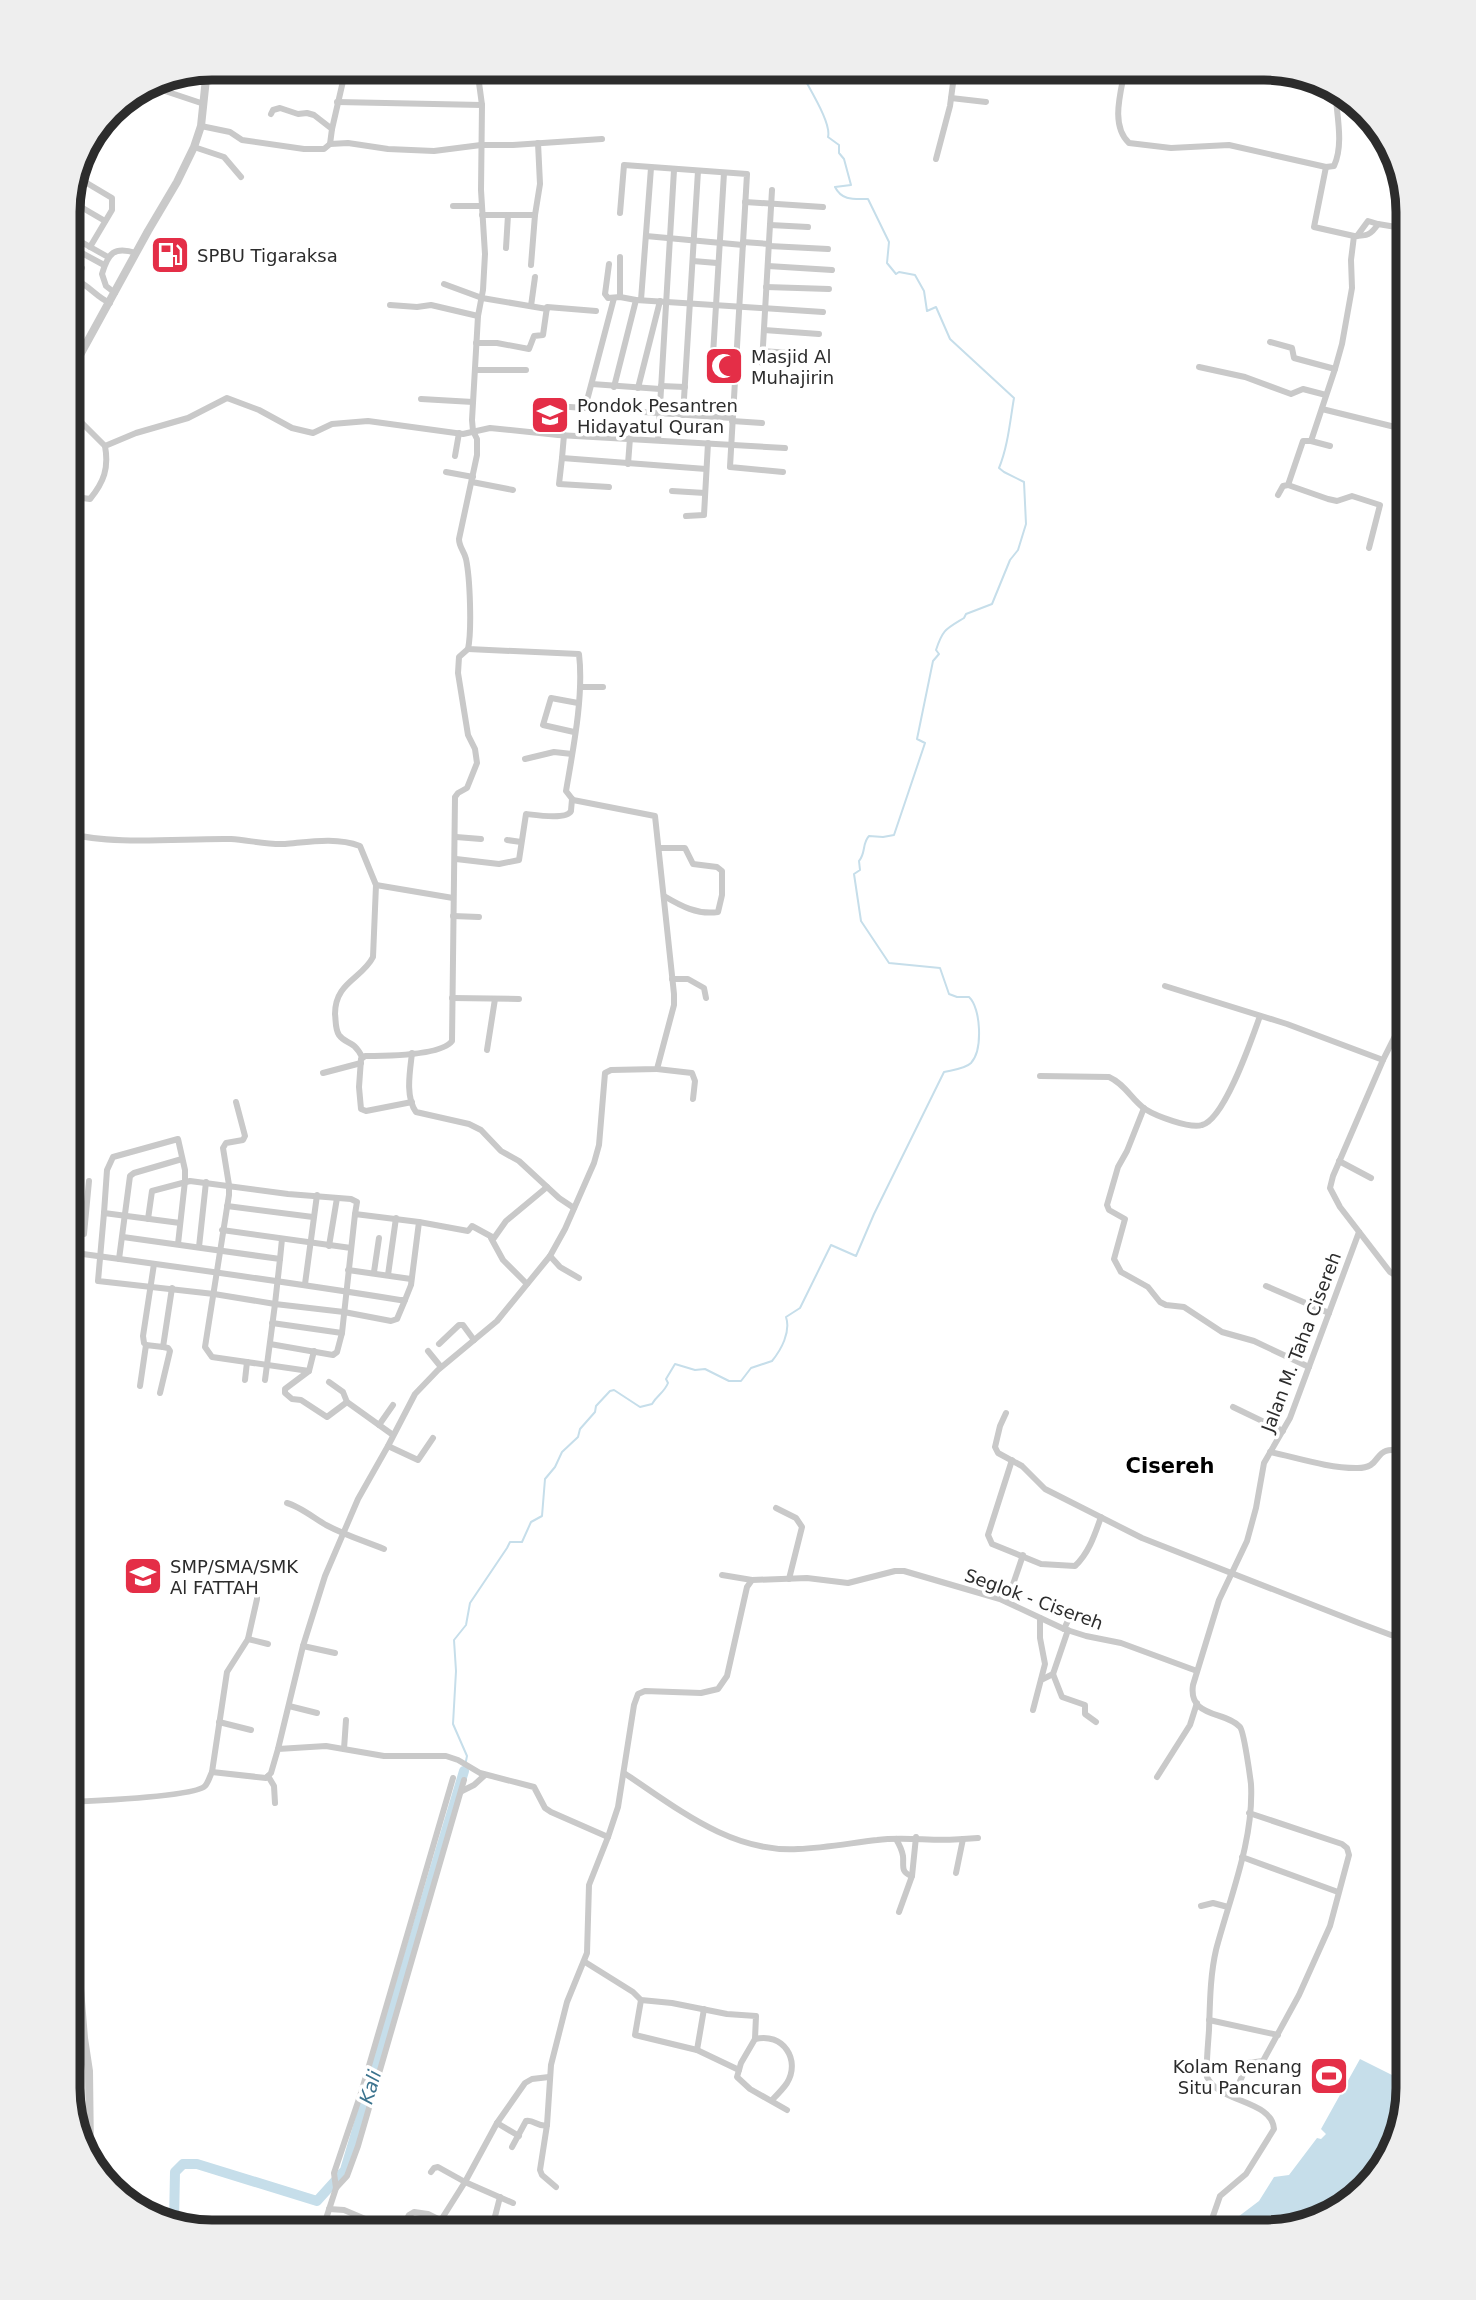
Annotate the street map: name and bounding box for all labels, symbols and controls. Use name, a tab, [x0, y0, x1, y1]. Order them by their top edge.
fuel station icon: SPBU Tigaraksa	[149, 234, 191, 276]
place label: SPBU Tigaraksa	[197, 245, 338, 266]
mosque icon: Masjid Al Muhajirin	[703, 345, 745, 387]
place label: Masjid Al Muhajirin	[751, 346, 834, 388]
school or university icon: Pondok Pesantren Hidayatul Quran	[529, 394, 571, 436]
place label: Pondok Pesantren Hidayatul Quran	[577, 395, 738, 437]
street label: Jalan M. Taha Cisereh	[1257, 1249, 1345, 1436]
district label: Cisereh	[1126, 1454, 1214, 1478]
school or university icon: SMP/SMA/SMK Al FATTAH	[122, 1555, 164, 1597]
place label: SMP/SMA/SMK Al FATTAH	[170, 1556, 299, 1598]
street label: Seglok - Cisereh	[962, 1564, 1106, 1634]
sports icon: Kolam Renang Situ Pancuran	[1308, 2055, 1350, 2097]
place label: Kolam Renang Situ Pancuran	[1173, 2056, 1302, 2098]
water label: Kali	[355, 2067, 386, 2106]

